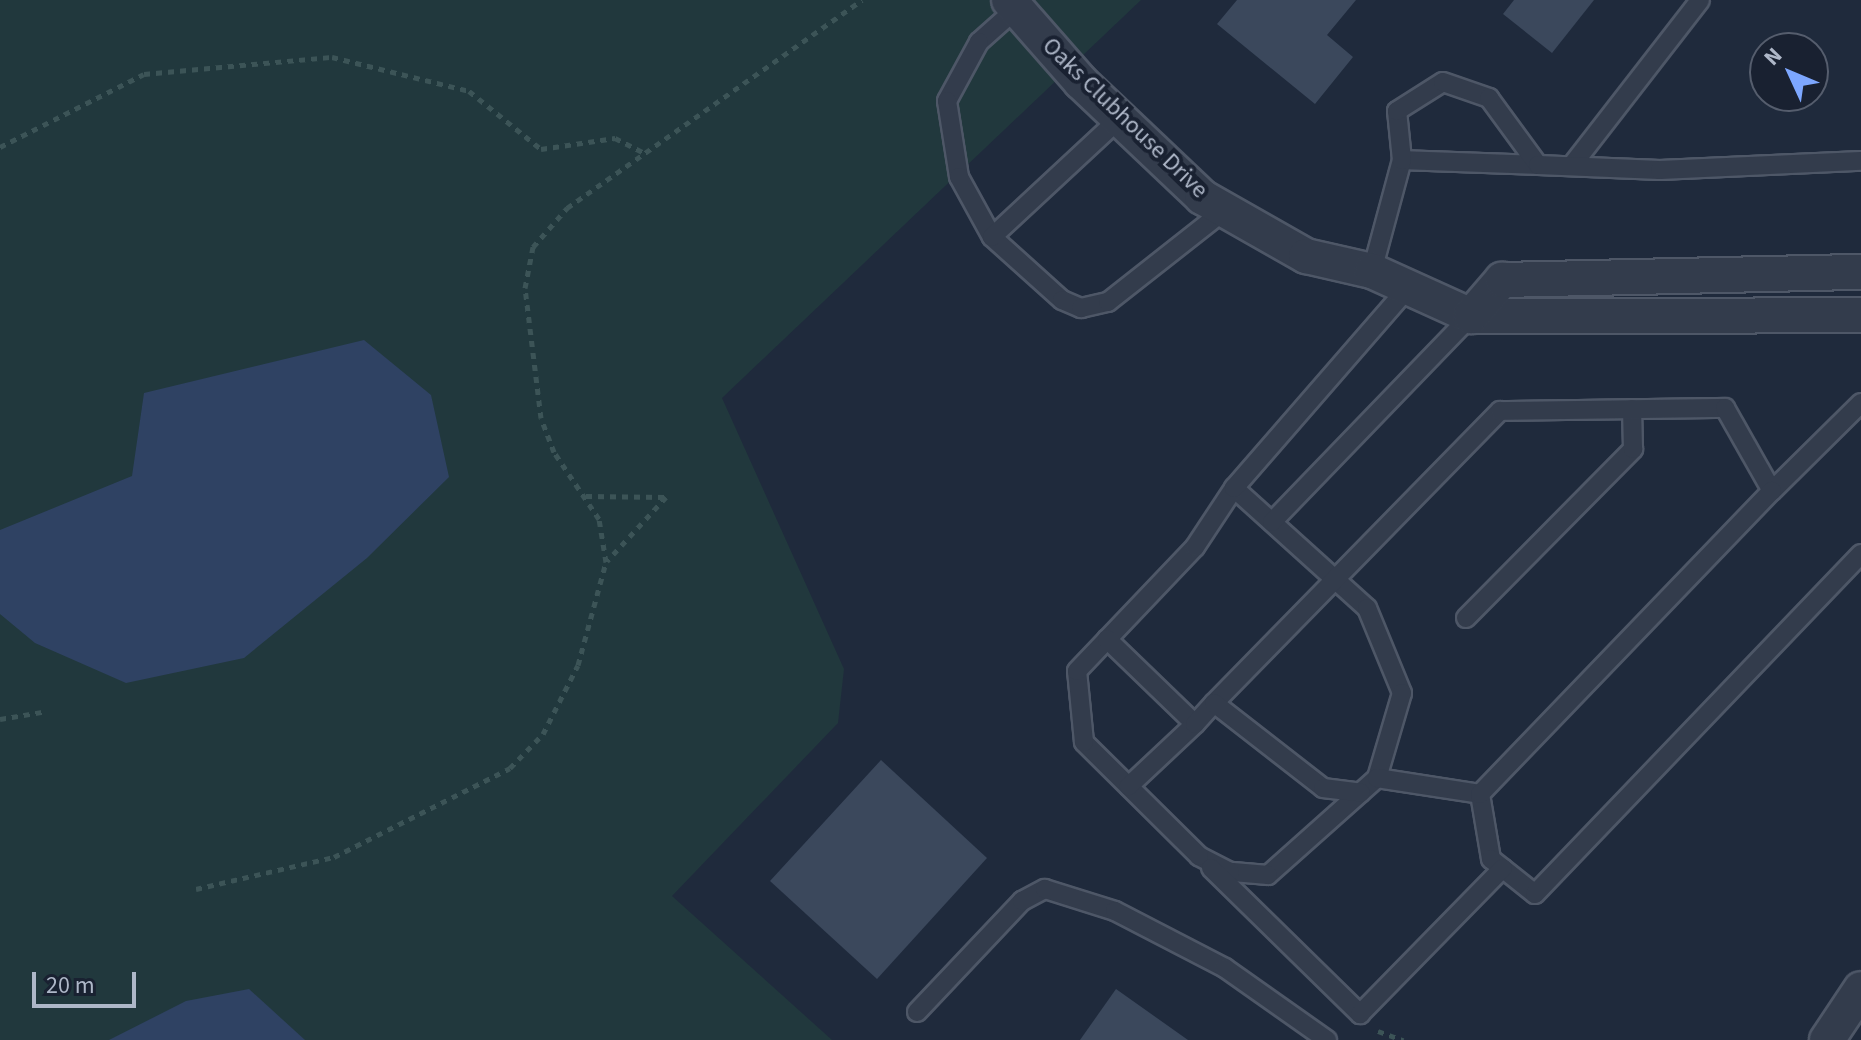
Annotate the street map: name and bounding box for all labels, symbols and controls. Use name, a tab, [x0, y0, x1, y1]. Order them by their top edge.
street label: Oaks Clubhouse Drive	[1036, 32, 1214, 204]
north arrow	[1749, 32, 1829, 112]
text: N	[1757, 40, 1790, 73]
scale bar	[36, 956, 140, 1006]
text: 20 m	[46, 968, 95, 1003]

